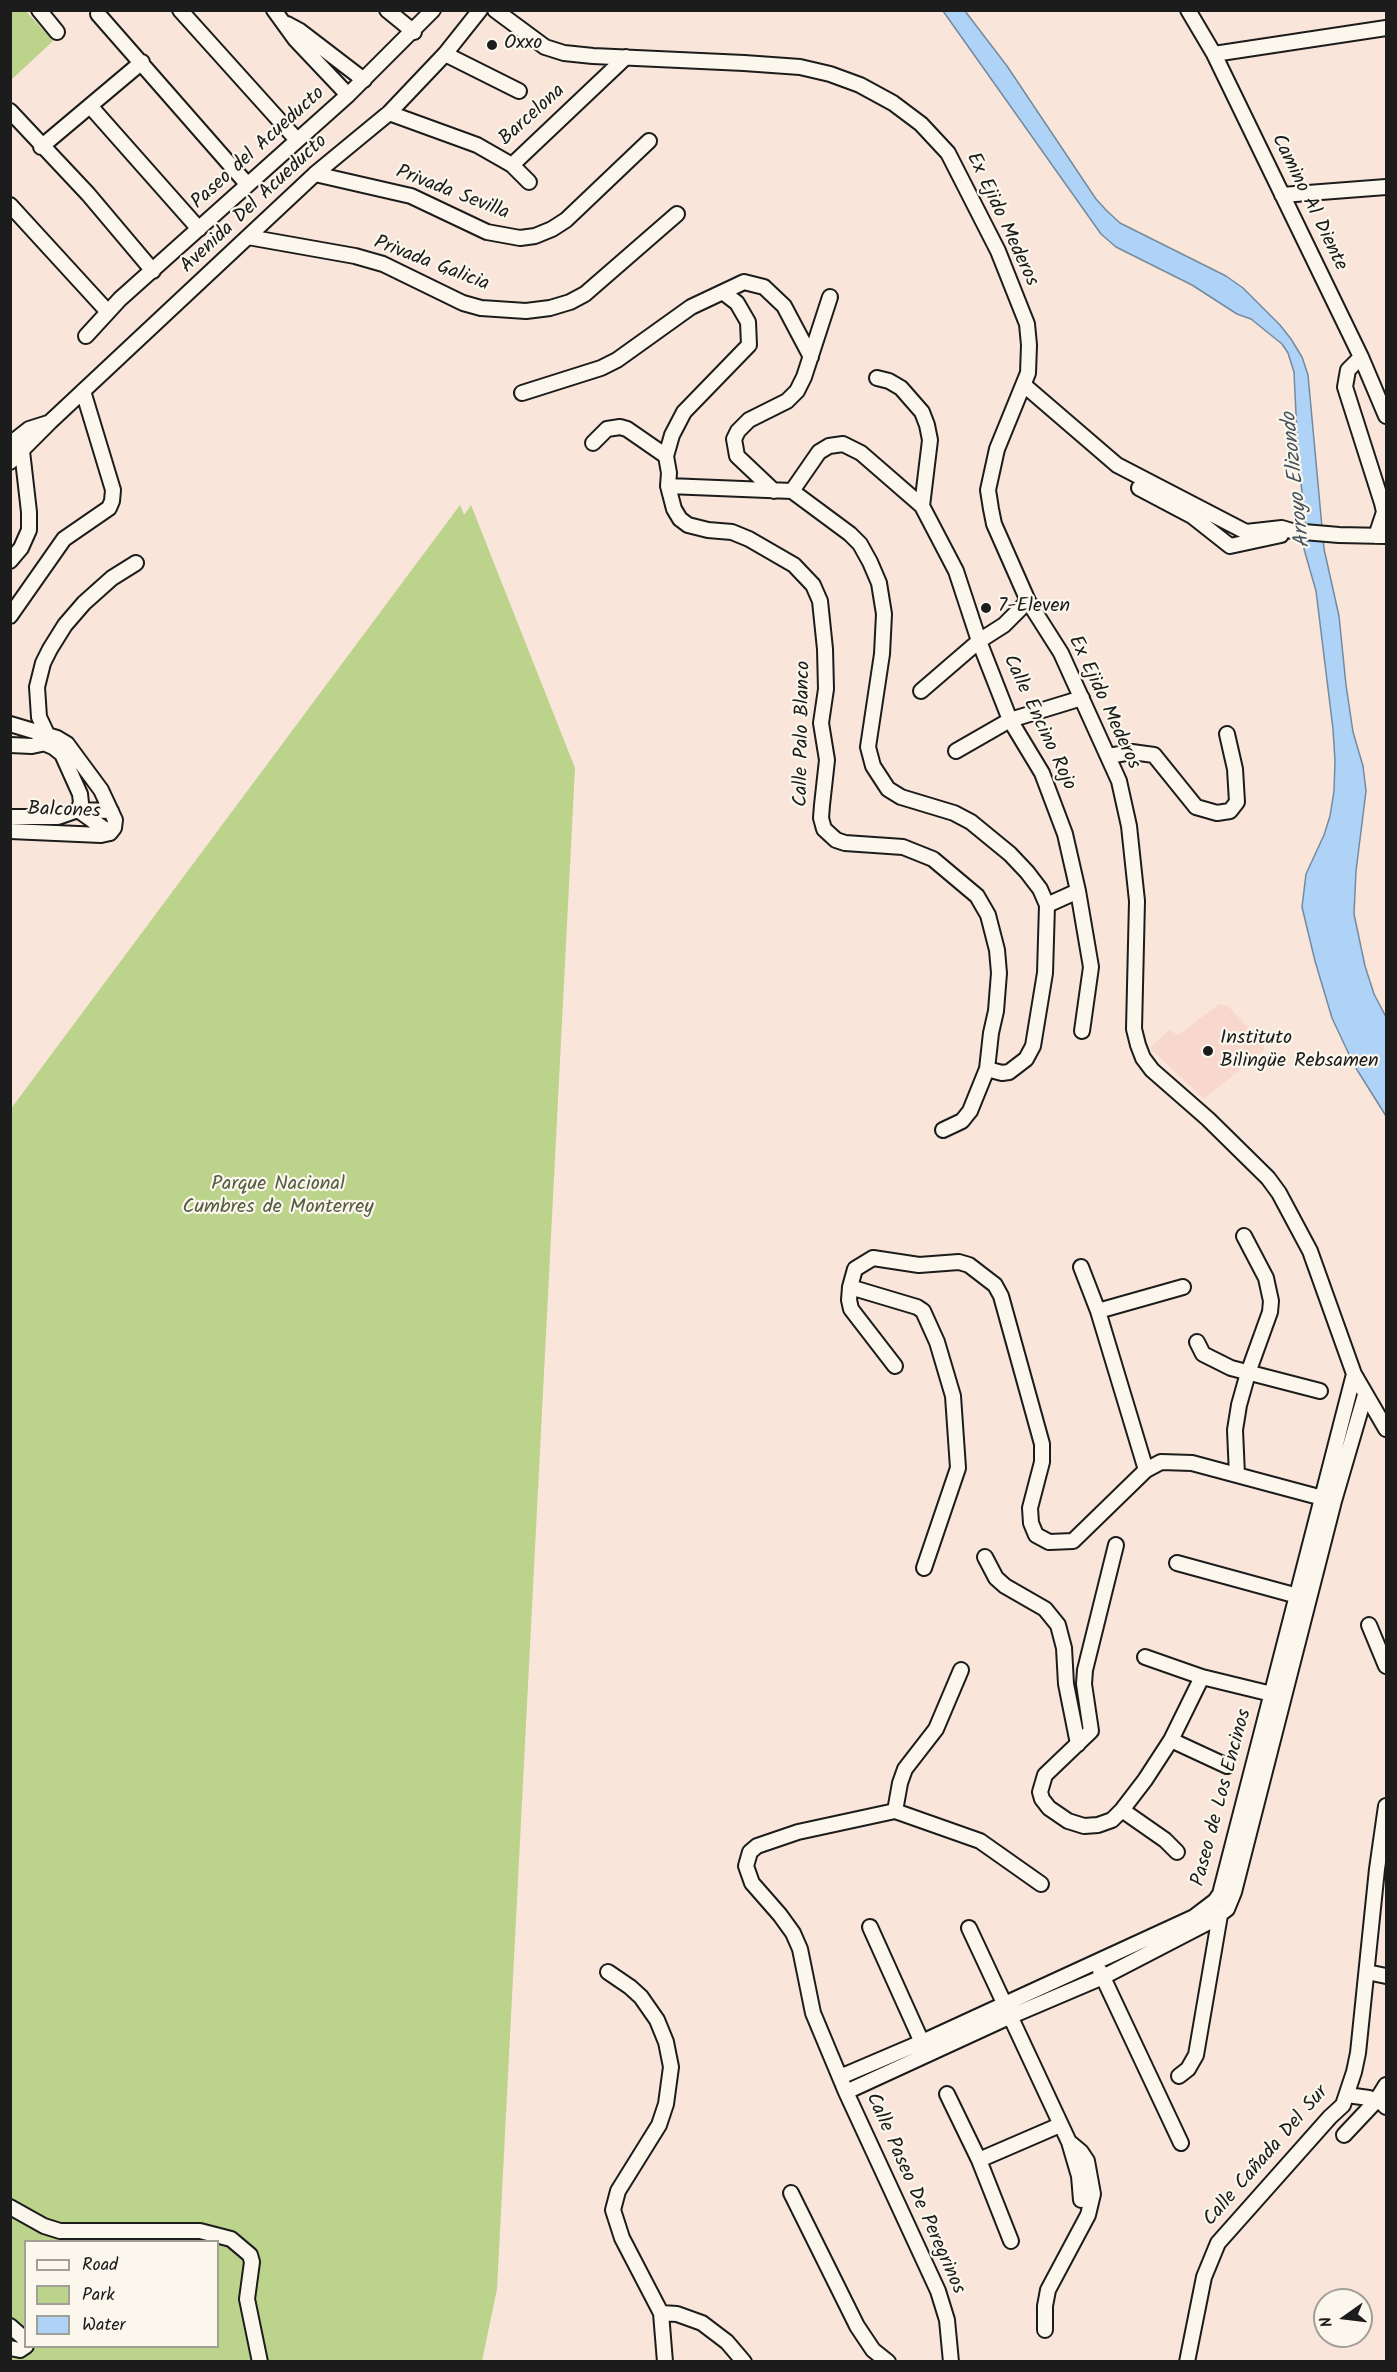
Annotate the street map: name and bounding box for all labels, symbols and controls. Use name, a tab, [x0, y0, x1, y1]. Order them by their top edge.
place label: Oxxo	[504, 33, 542, 57]
marker: Oxxo	[485, 38, 499, 52]
street label: Barcelona	[495, 80, 571, 152]
street label: Paseo del Acueducto	[187, 83, 331, 215]
street label: Avenida Del Acueducto	[177, 131, 333, 279]
street label: Camino Al Diente	[1265, 131, 1351, 275]
street label: Ex Ejido Mederos	[960, 149, 1042, 291]
street label: Privada Sevilla	[392, 161, 512, 227]
street label: Privada Galicia	[370, 232, 492, 298]
water label: Arroyo Elizondo	[1278, 411, 1318, 549]
place label: 7-Eleven	[998, 596, 1070, 620]
marker: 7-Eleven	[979, 601, 993, 615]
street label: Ex Ejido Mederos	[1062, 632, 1144, 774]
street label: Calle Encino Rojo	[996, 651, 1080, 795]
street label: Calle Palo Blanco	[791, 661, 817, 807]
street label: Balcones	[27, 799, 101, 825]
place label: Instituto Bilingüe Rebsamen	[1220, 1028, 1379, 1075]
marker: Instituto Bilingüe Rebsamen	[1201, 1044, 1215, 1058]
park label: Parque Nacional Cumbres de Monterrey	[182, 1174, 374, 1221]
street label: Paseo de Los Encinos	[1188, 1707, 1258, 1889]
street label: Calle Cañada Del Sur	[1199, 2082, 1335, 2232]
street label: Calle Paseo De Peregrinos	[859, 2090, 969, 2298]
legend	[24, 2240, 219, 2348]
text: Road	[82, 2251, 118, 2280]
text: Park	[82, 2281, 115, 2310]
north arrow	[1313, 2288, 1373, 2348]
text: Water	[82, 2311, 126, 2340]
text: N	[1314, 2314, 1340, 2330]

